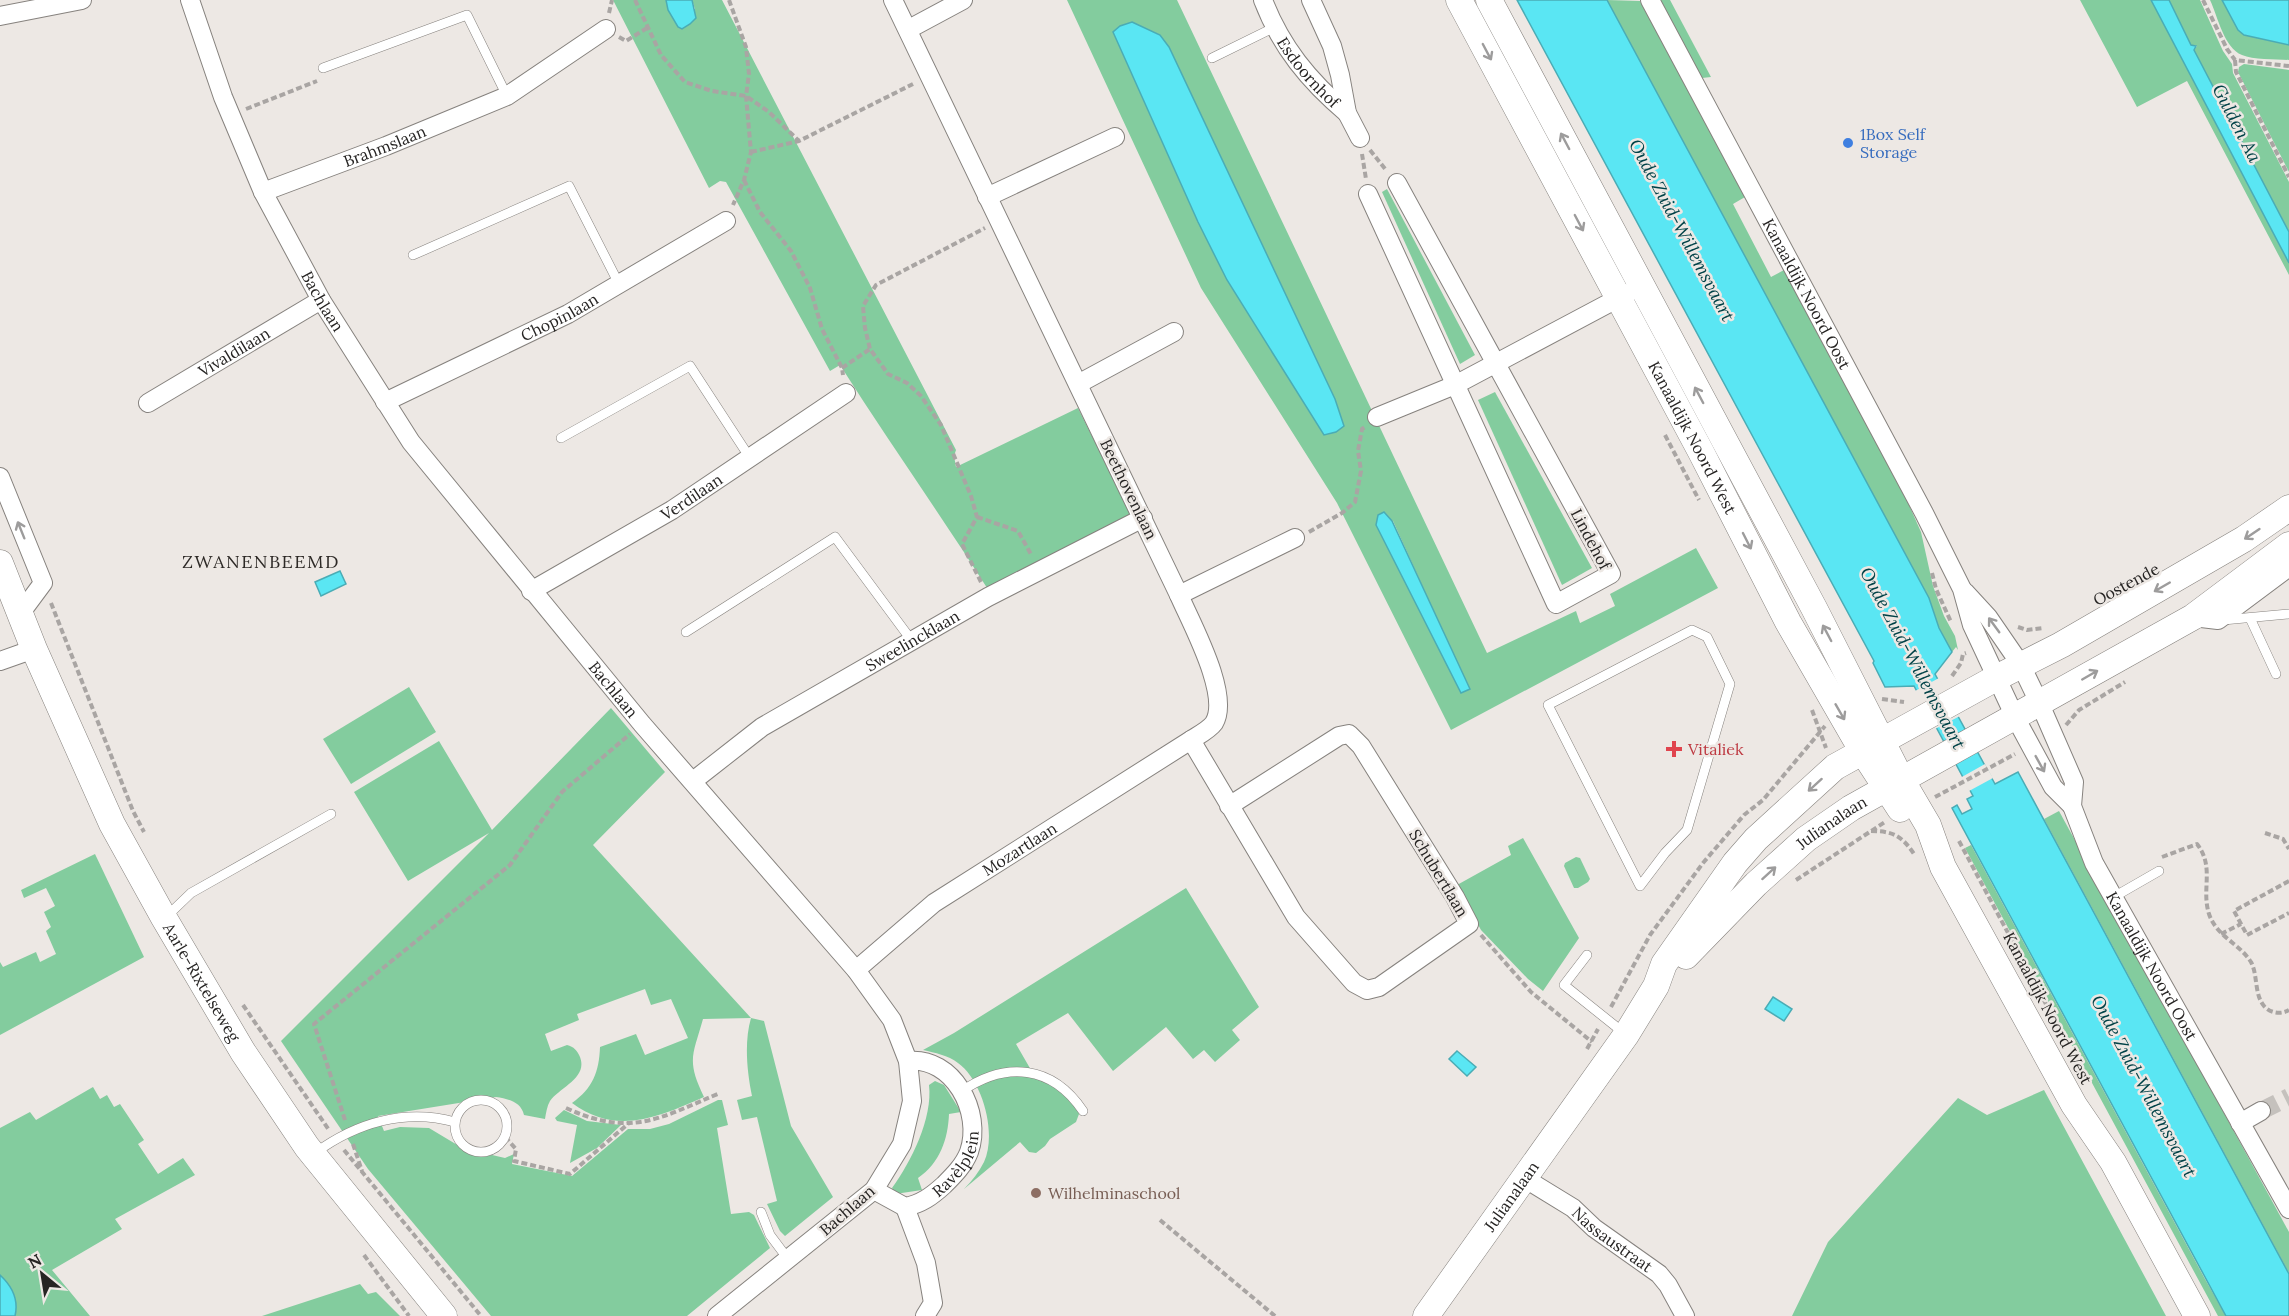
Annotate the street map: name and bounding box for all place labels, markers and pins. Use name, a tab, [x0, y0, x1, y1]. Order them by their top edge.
place label: 1Box Self Storage	[1860, 124, 1927, 162]
marker: 1Box Self Storage	[1841, 136, 1855, 150]
place label: Vitaliek	[1687, 739, 1744, 759]
marker: Vitaliek	[1665, 740, 1683, 758]
place label: Wilhelminaschool	[1048, 1183, 1180, 1203]
marker: Wilhelminaschool	[1029, 1186, 1043, 1200]

